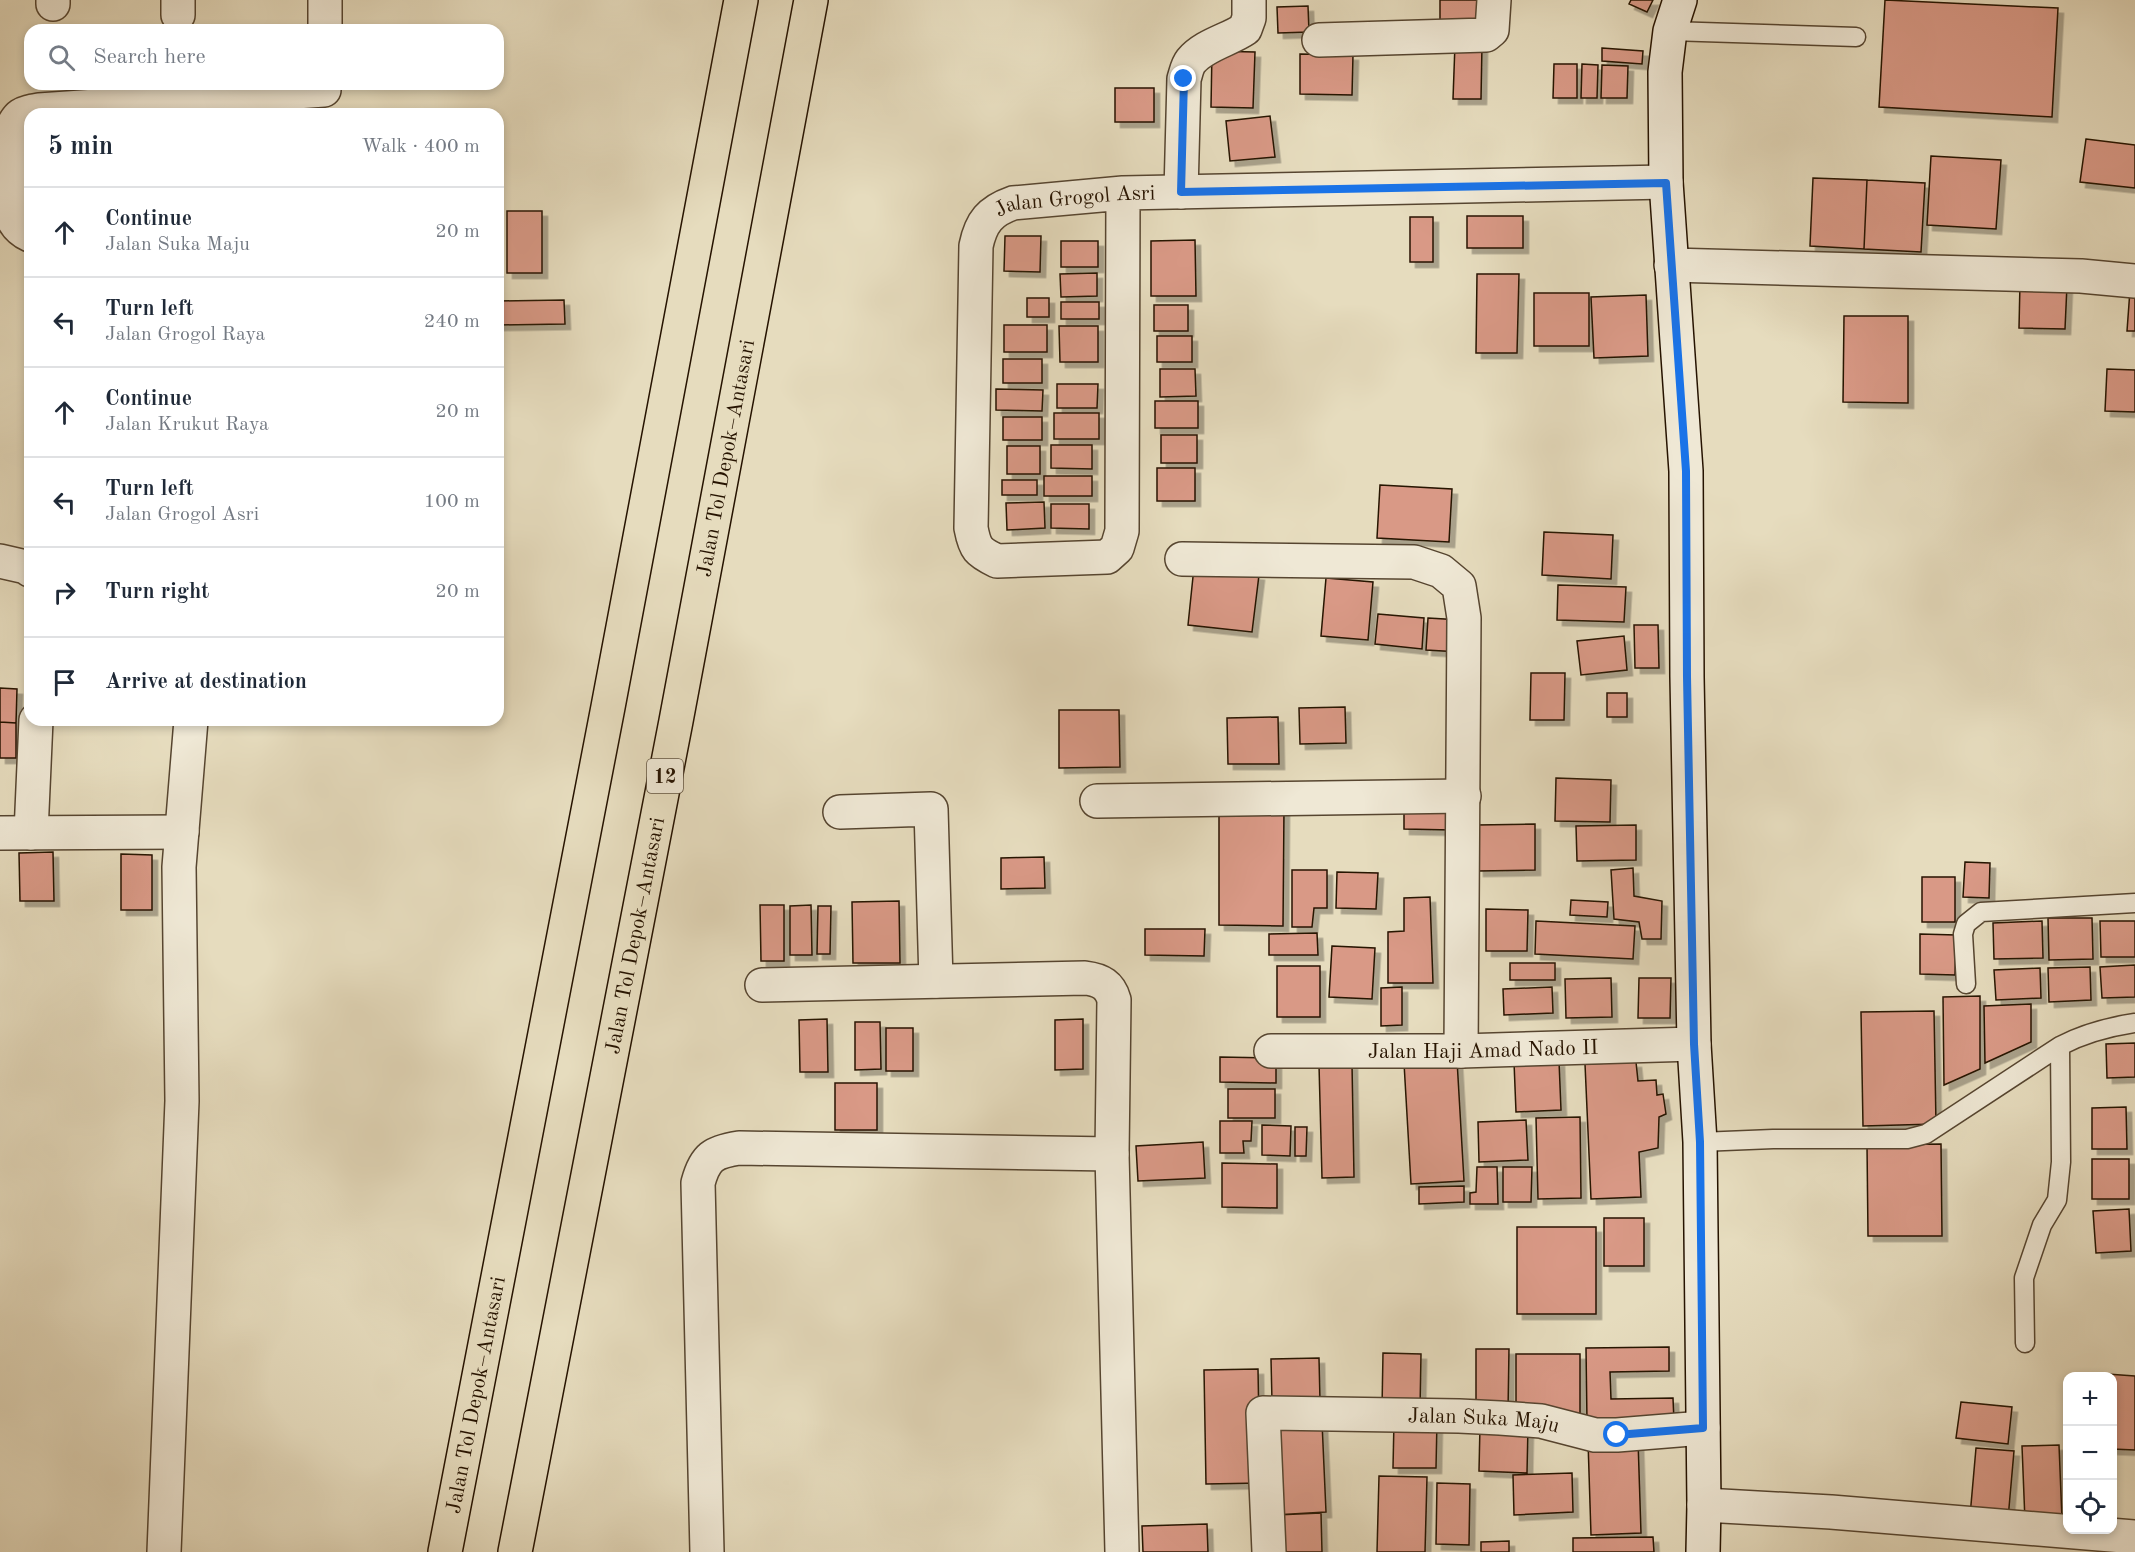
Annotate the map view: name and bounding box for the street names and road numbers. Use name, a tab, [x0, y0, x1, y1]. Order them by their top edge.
street label: Jalan Grogol Asri	[991, 183, 1156, 222]
street label: Jalan Tol Depok–Antasari	[694, 338, 759, 579]
road number: 12	[647, 759, 683, 793]
street label: Jalan Tol Depok–Antasari	[603, 816, 669, 1056]
street label: Jalan Haji Amad Nado II	[1368, 1038, 1599, 1063]
street label: Jalan Tol Depok–Antasari	[444, 1275, 510, 1515]
street label: Jalan Suka Maju	[1407, 1406, 1562, 1437]

